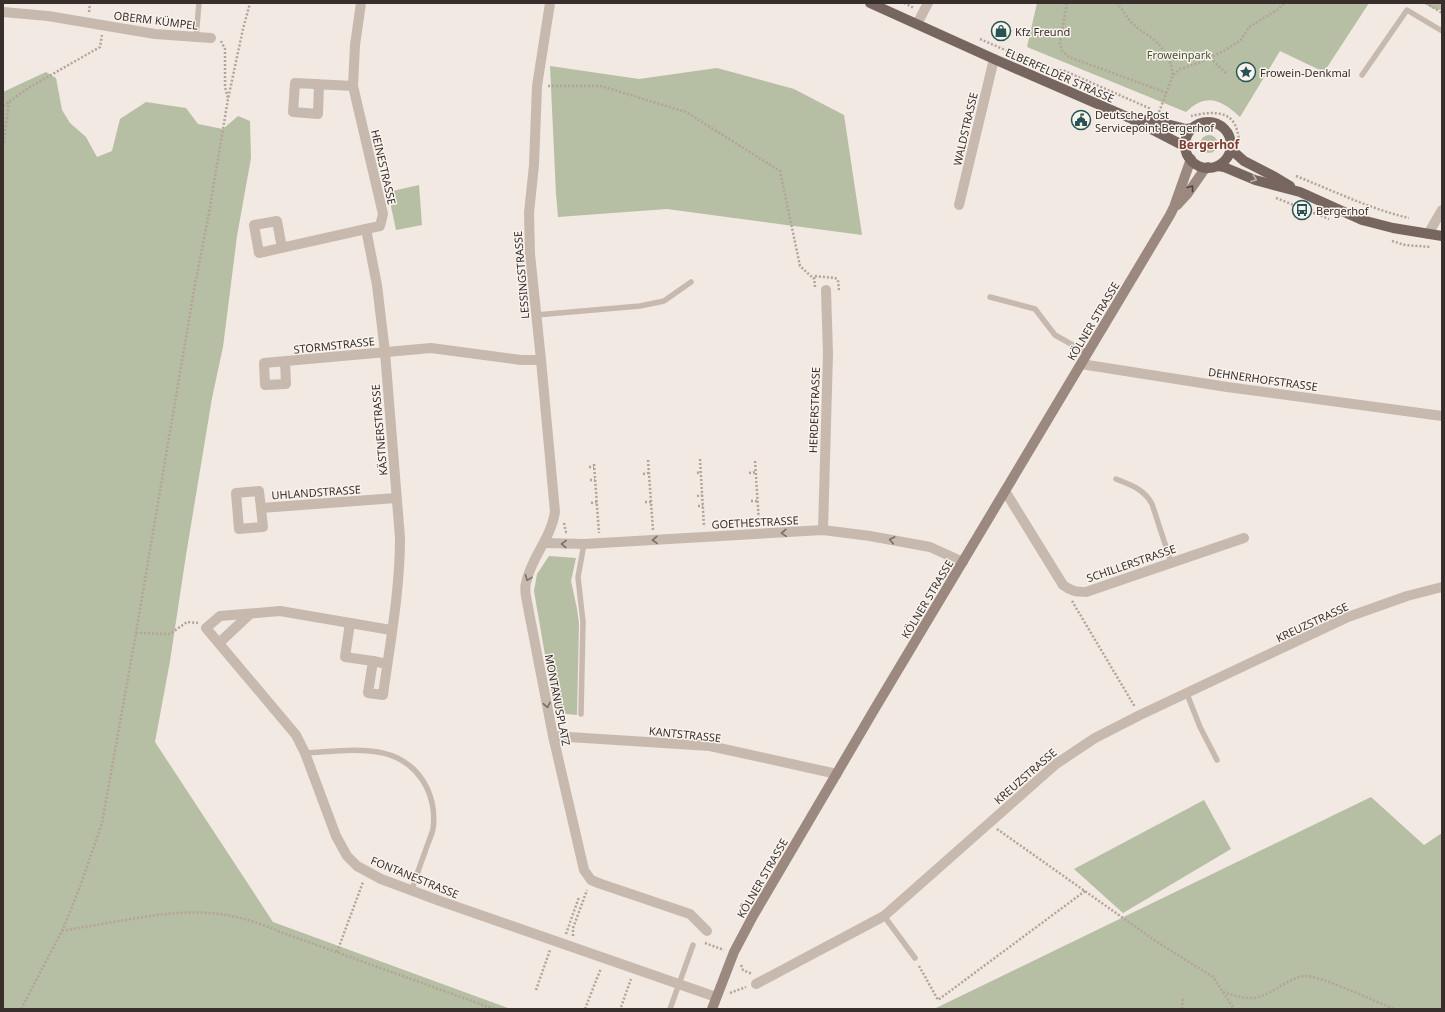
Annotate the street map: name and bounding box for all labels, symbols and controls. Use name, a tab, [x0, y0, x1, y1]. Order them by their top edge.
street label: OBERM KÜMPEL	[113, 7, 199, 33]
shop icon: Kfz Freund	[990, 20, 1012, 42]
place label: Kfz Freund	[1015, 24, 1070, 39]
street label: ELBERFELDER STRASSE	[1003, 44, 1117, 106]
park label: Froweinpark	[1147, 47, 1211, 62]
place icon: Frowein-Denkmal	[1235, 61, 1257, 83]
place label: Frowein-Denkmal	[1260, 65, 1351, 80]
street label: WALDSTRASSE	[949, 91, 981, 167]
place label: Deutsche Post Servicepoint Bergerhof	[1095, 107, 1215, 135]
public building icon: Deutsche Post Servicepoint Bergerhof	[1070, 109, 1092, 131]
street label: HEINESTRASSE	[368, 128, 400, 206]
district label: Bergerhof	[1179, 136, 1241, 153]
one-way arrow	[1251, 174, 1258, 182]
one-way arrow	[1187, 185, 1194, 192]
bus stop icon: Bergerhof	[1291, 199, 1313, 221]
place label: Bergerhof	[1316, 203, 1370, 218]
street label: LESSINGSTRASSE	[510, 230, 532, 320]
street label: KÖLNER STRASSE	[1064, 279, 1122, 363]
street label: STORMSTRASSE	[293, 333, 375, 357]
street label: DEHNERHOFSTRASSE	[1207, 364, 1319, 394]
street label: HERDERSTRASSE	[805, 367, 823, 453]
street label: KÄSTNERSTRASSE	[368, 384, 390, 476]
street label: UHLANDSTRASSE	[271, 481, 361, 503]
street label: GOETHESTRASSE	[711, 512, 799, 532]
one-way arrow	[781, 528, 787, 537]
one-way arrow	[652, 536, 658, 544]
one-way arrow	[888, 536, 895, 544]
one-way arrow	[561, 539, 567, 548]
street label: SCHILLERSTRASSE	[1084, 541, 1178, 585]
street label: KÖLNER STRASSE	[898, 557, 956, 641]
one-way arrow	[524, 574, 532, 581]
street label: KREUZSTRASSE	[1273, 599, 1351, 645]
street label: MONTANUSPLATZ	[542, 653, 574, 747]
one-way arrow	[542, 702, 550, 708]
street label: KANTSTRASSE	[648, 723, 722, 745]
street label: KREUZSTRASSE	[991, 745, 1059, 807]
street label: KÖLNER STRASSE	[733, 836, 791, 920]
street label: FONTANESTRASSE	[369, 852, 461, 902]

